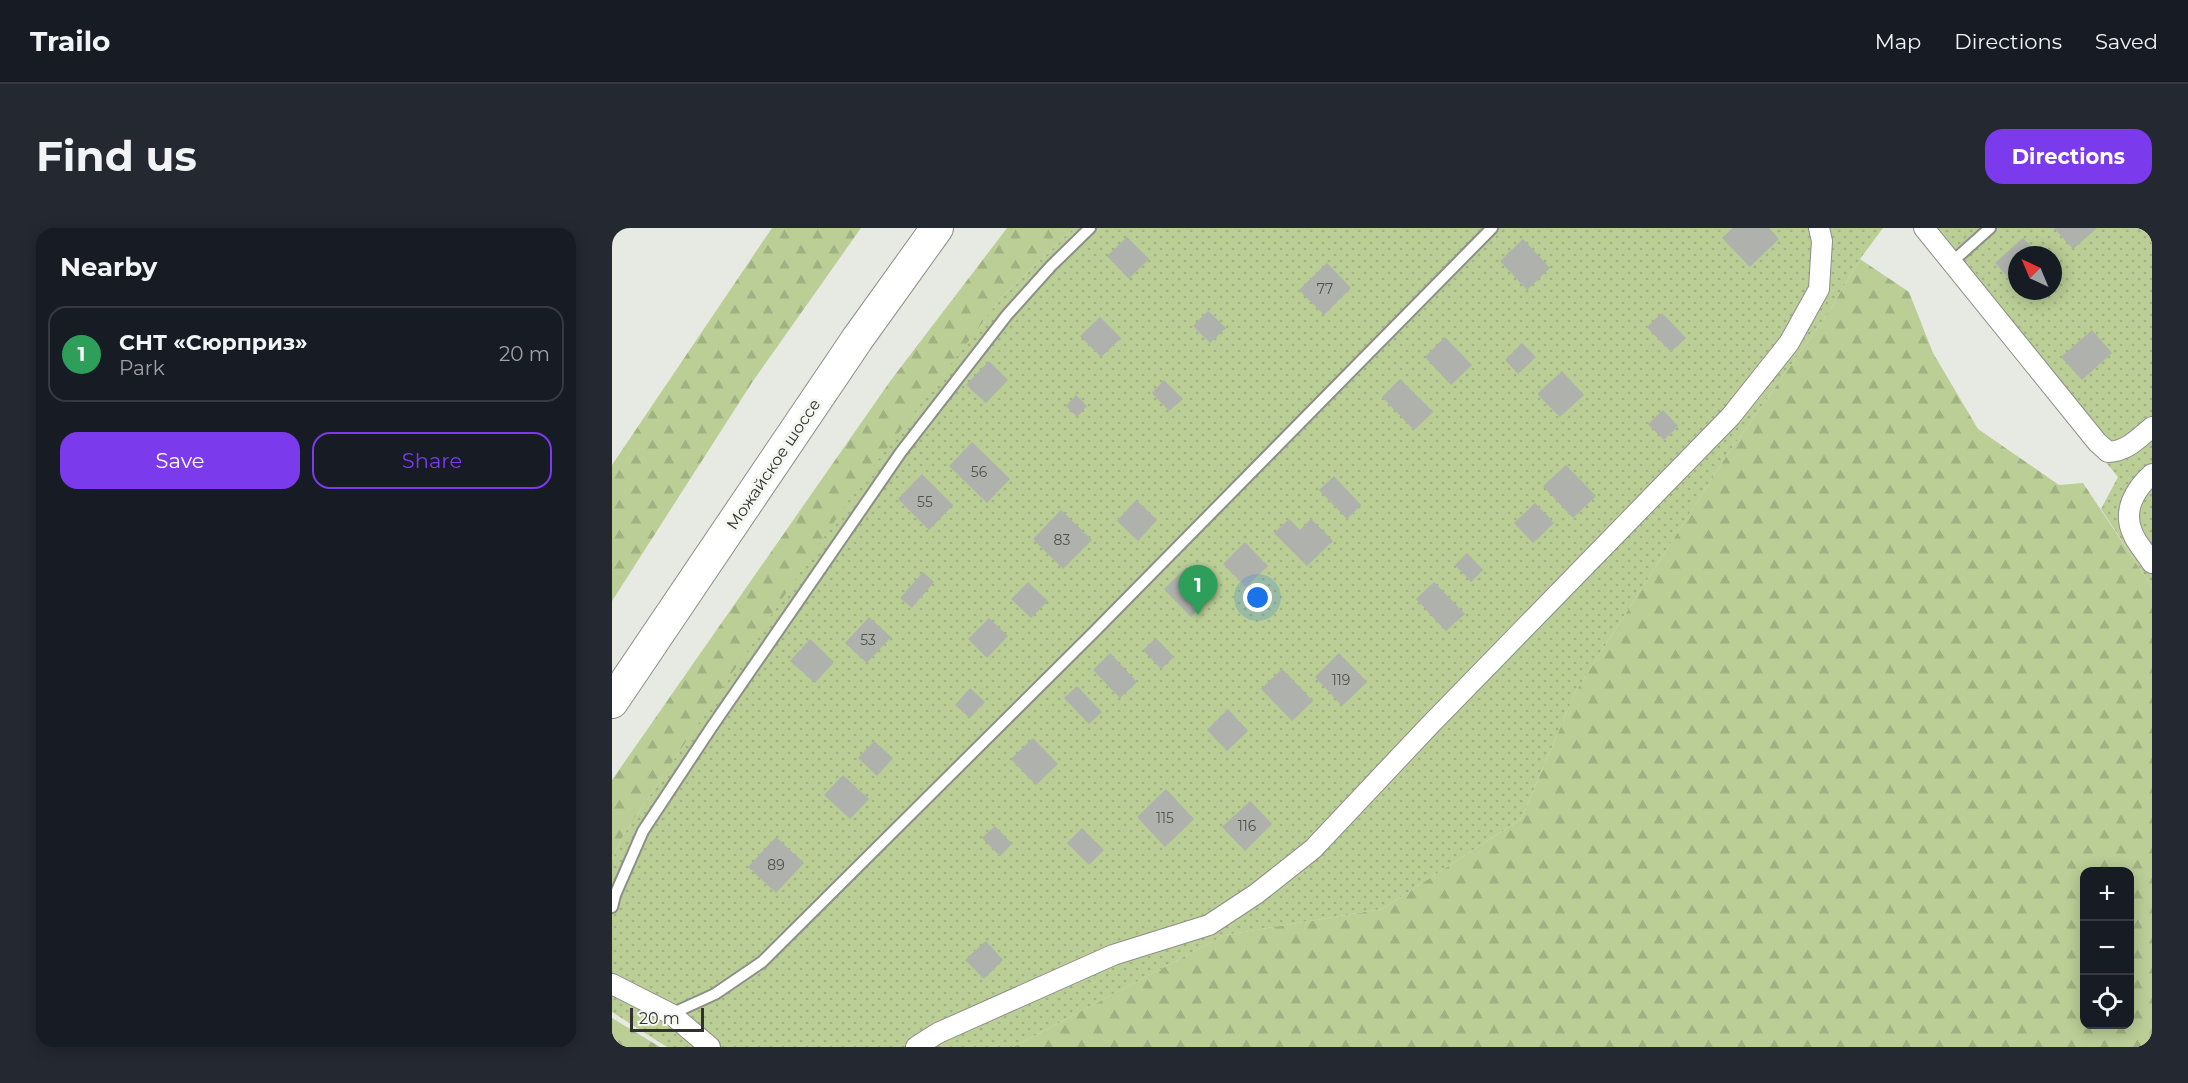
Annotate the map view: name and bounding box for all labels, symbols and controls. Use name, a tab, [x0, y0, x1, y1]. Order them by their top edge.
text: Trailo	[30, 24, 110, 58]
text: Map	[1875, 29, 1921, 54]
text: Directions	[1954, 29, 2062, 54]
text: Saved	[2095, 29, 2158, 54]
button: Directions	[1985, 129, 2152, 184]
text: Find us	[36, 130, 197, 182]
north arrow	[2008, 246, 2062, 300]
text: Nearby	[60, 251, 157, 283]
house number: 77	[1317, 280, 1333, 298]
text: СНТ «Сюрприз»	[119, 329, 308, 356]
text: 1	[78, 342, 85, 366]
text: 20 m	[499, 342, 550, 366]
text: Park	[119, 356, 165, 380]
street label: Можайское шоссе	[723, 395, 824, 533]
button: Save	[60, 432, 300, 489]
button: Share	[312, 432, 552, 489]
house number: 56	[971, 463, 988, 481]
house number: 55	[917, 493, 933, 511]
house number: 83	[1054, 531, 1071, 549]
pin: 1	[1178, 566, 1218, 615]
your location	[1243, 583, 1272, 612]
house number: 53	[860, 631, 876, 649]
house number: 119	[1332, 671, 1350, 689]
house number: 115	[1156, 809, 1174, 827]
house number: 116	[1238, 817, 1257, 835]
house number: 89	[767, 856, 785, 874]
map controls	[2080, 867, 2134, 1029]
button: +	[2080, 867, 2134, 921]
button: −	[2080, 921, 2134, 975]
button: locate	[2080, 975, 2134, 1029]
scale bar	[630, 1005, 704, 1032]
text: 20 m	[639, 1009, 680, 1028]

